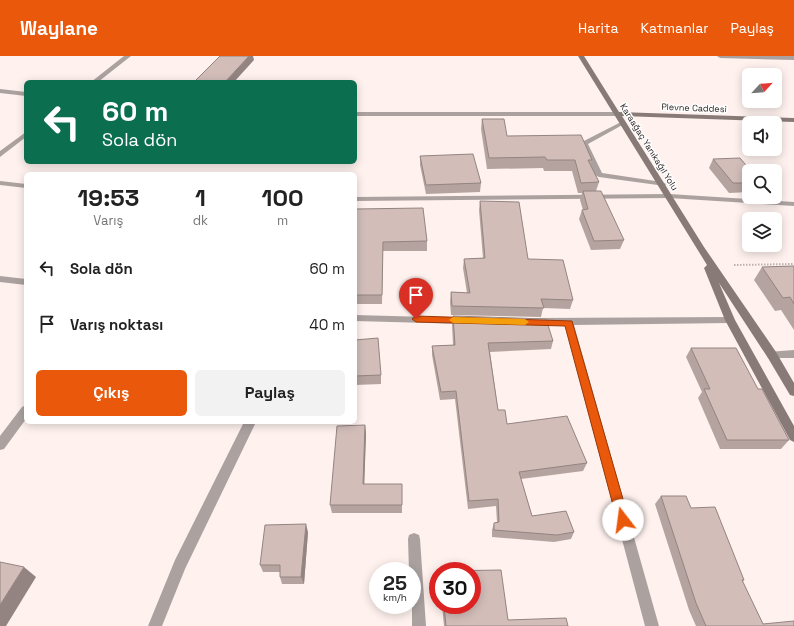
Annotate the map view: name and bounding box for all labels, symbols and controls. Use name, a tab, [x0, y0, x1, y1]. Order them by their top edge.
text: Waylane	[20, 16, 98, 41]
text: Harita	[578, 19, 618, 37]
text: Katmanlar	[640, 19, 709, 37]
text: Paylaş	[731, 19, 774, 37]
north arrow	[742, 68, 782, 108]
map controls	[742, 68, 782, 252]
text: 60 m	[102, 93, 168, 129]
icon: left	[36, 96, 88, 148]
street label: Karaağaç Yanıkağıl Yolu	[617, 101, 681, 193]
street label: Plevne Caddesi	[661, 101, 727, 115]
button: sound	[742, 116, 782, 156]
text: Sola dön	[102, 128, 177, 151]
button: search	[742, 164, 782, 204]
text: 19:53	[77, 182, 139, 213]
text: 1	[195, 182, 206, 213]
text: 100	[262, 182, 304, 213]
text: Varış	[93, 212, 123, 229]
text: dk	[193, 212, 208, 229]
text: m	[277, 212, 288, 229]
button: layers	[742, 212, 782, 252]
icon: left	[36, 257, 58, 279]
text: Sola dön	[70, 259, 133, 278]
text: 60 m	[309, 259, 345, 278]
pin	[399, 278, 433, 319]
icon: arrive	[405, 284, 427, 306]
icon: arrive	[36, 313, 58, 335]
text: Varış noktası	[70, 315, 163, 334]
text: 40 m	[309, 315, 345, 334]
button: Çıkış	[36, 370, 187, 416]
button: Paylaş	[195, 370, 345, 416]
position arrow	[602, 499, 644, 541]
speed limit sign: 30	[429, 562, 481, 614]
text: 25	[383, 570, 407, 596]
text: km/h	[383, 591, 407, 604]

